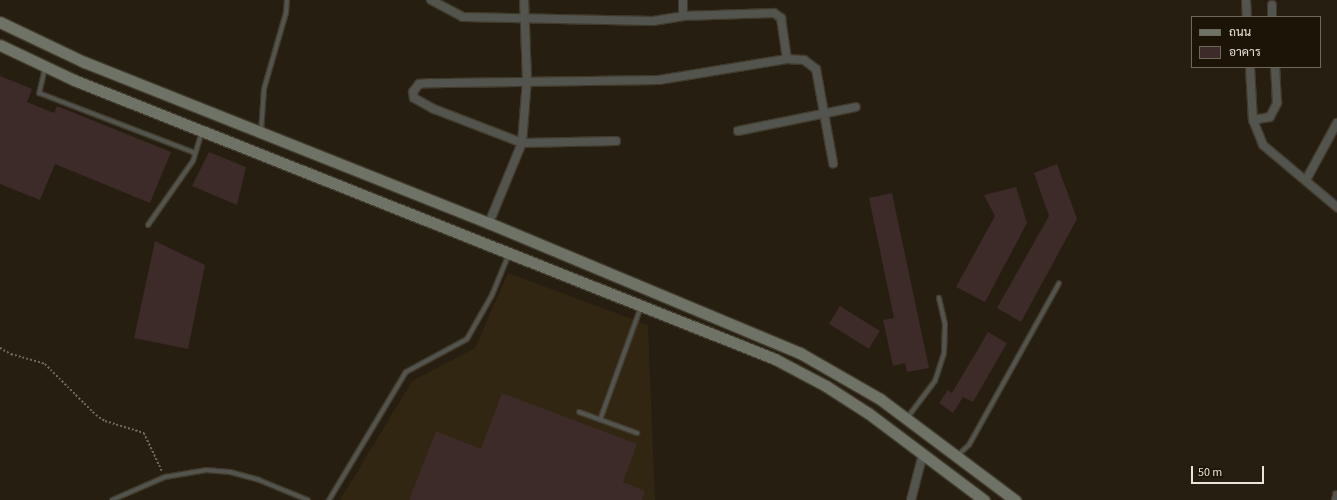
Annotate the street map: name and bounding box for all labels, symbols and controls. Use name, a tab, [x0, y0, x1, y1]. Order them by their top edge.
legend	[1191, 16, 1321, 68]
text: ถนน	[1229, 24, 1251, 41]
text: อาคาร	[1229, 44, 1261, 61]
scale bar	[1193, 458, 1266, 484]
text: 50 m	[1198, 464, 1222, 481]

